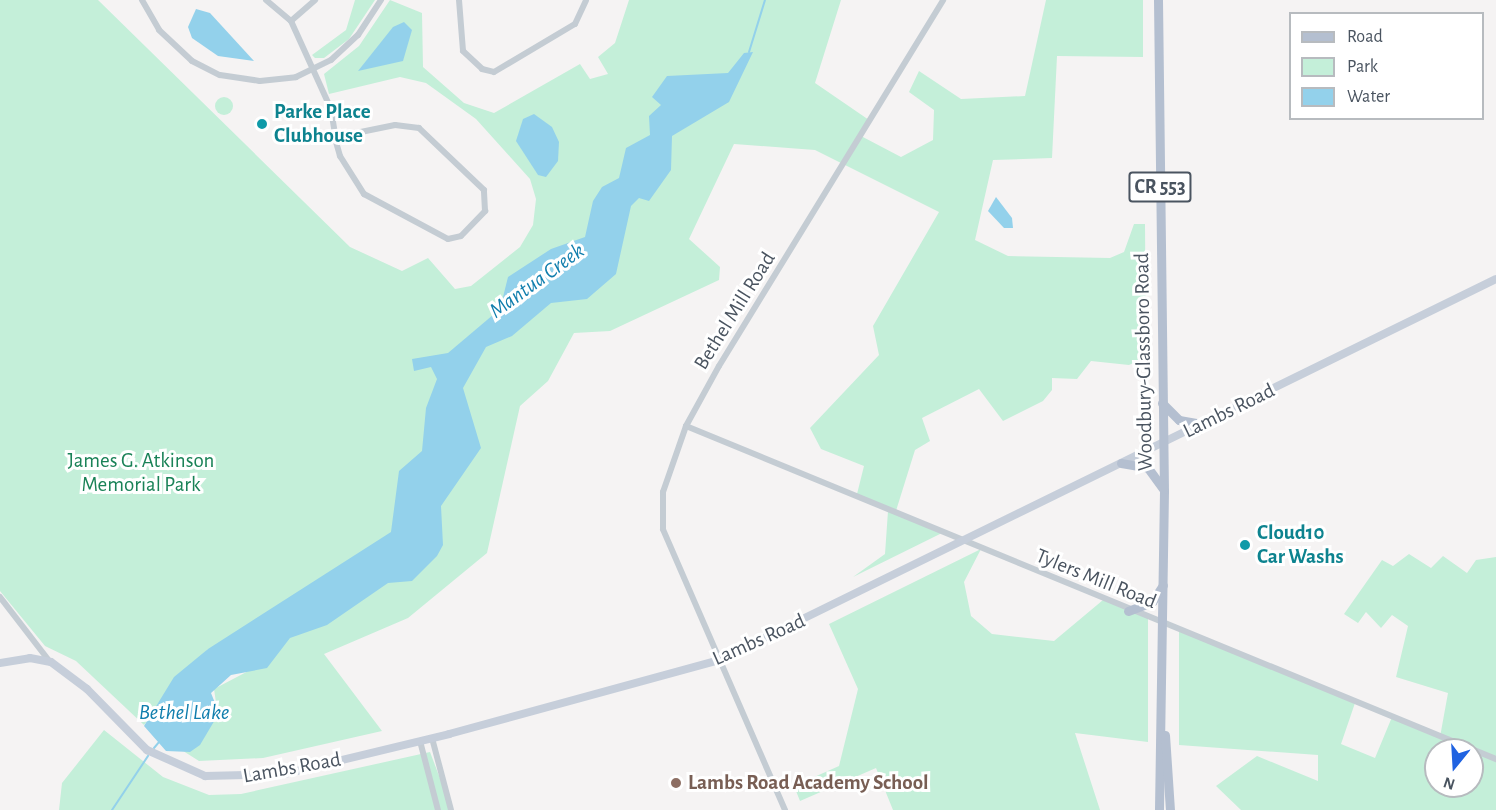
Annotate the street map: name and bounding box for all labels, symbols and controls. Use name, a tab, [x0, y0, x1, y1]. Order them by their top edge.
legend	[1289, 12, 1484, 120]
text: Road	[1347, 28, 1383, 46]
text: Park	[1347, 58, 1378, 76]
text: Water	[1347, 88, 1390, 106]
place label: Parke Place Clubhouse	[274, 99, 371, 149]
marker: Parke Place Clubhouse	[255, 117, 269, 131]
road number: CR 553	[1127, 170, 1193, 204]
water label: Mantua Creek	[484, 238, 590, 324]
street label: Bethel Mill Road	[689, 248, 781, 374]
street label: Woodbury-Glassboro Road	[1129, 253, 1159, 471]
street label: Lambs Road	[1179, 378, 1279, 444]
park label: James G. Atkinson Memorial Park	[68, 448, 214, 498]
place label: Cloud10 Car Washs	[1257, 520, 1343, 570]
marker: Cloud10 Car Washs	[1238, 538, 1252, 552]
street label: Tylers Mill Road	[1032, 543, 1160, 615]
street label: Lambs Road	[709, 608, 809, 672]
water label: Bethel Lake	[139, 700, 229, 726]
north arrow	[1424, 738, 1484, 798]
street label: Lambs Road	[241, 747, 343, 789]
place label: Lambs Road Academy School	[688, 770, 929, 796]
text: N	[1441, 774, 1457, 793]
marker: Lambs Road Academy School	[669, 776, 683, 790]

